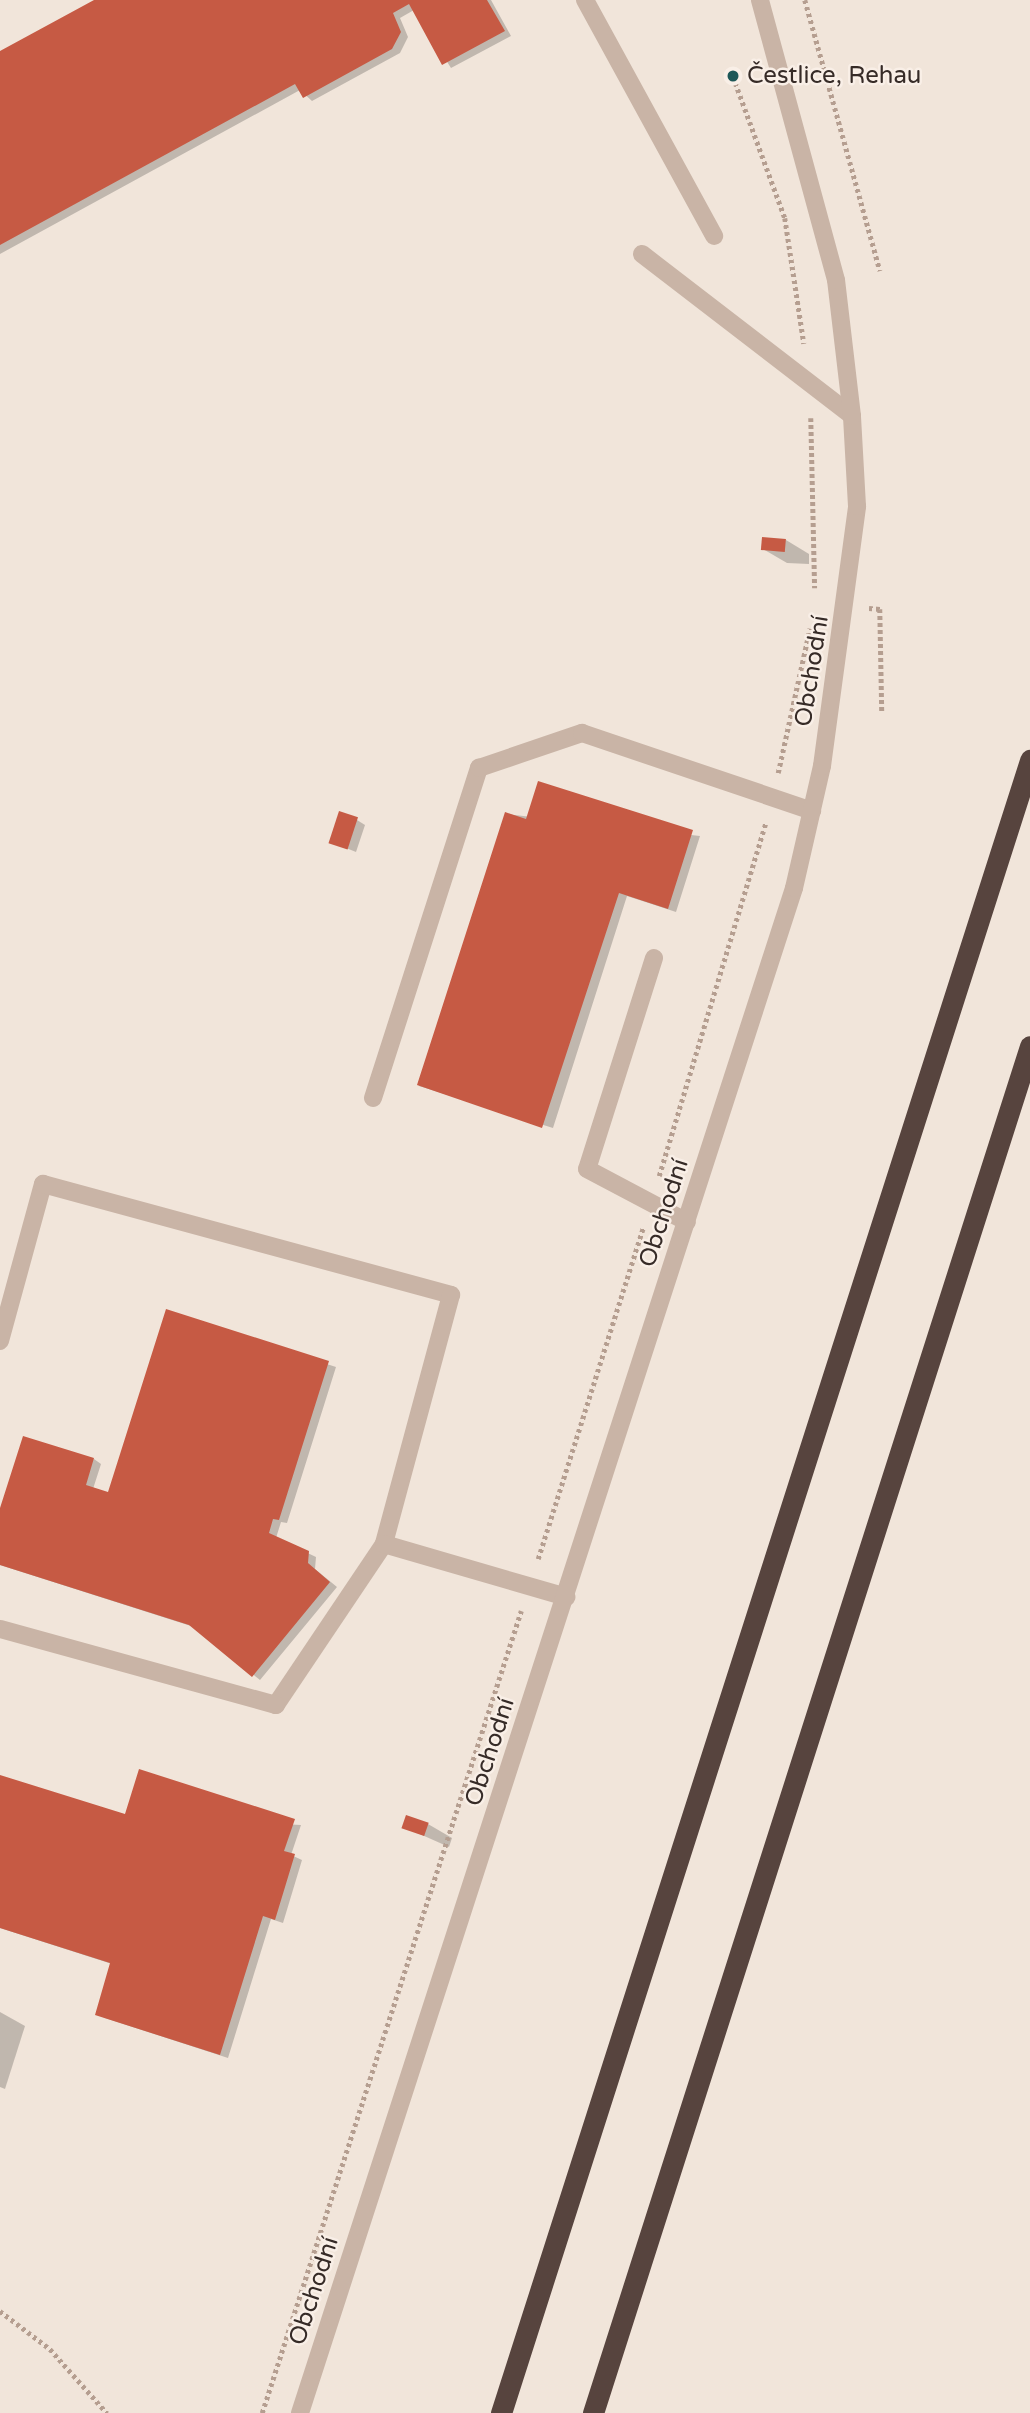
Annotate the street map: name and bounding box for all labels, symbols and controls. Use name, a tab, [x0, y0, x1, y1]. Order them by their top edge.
place label: Čestlice, Rehau	[747, 62, 921, 90]
marker: Čestlice, Rehau	[725, 68, 741, 84]
street label: Obchodní	[789, 613, 835, 729]
street label: Obchodní	[633, 1155, 695, 1271]
street label: Obchodní	[459, 1694, 521, 1810]
street label: Obchodní	[283, 2233, 345, 2349]

